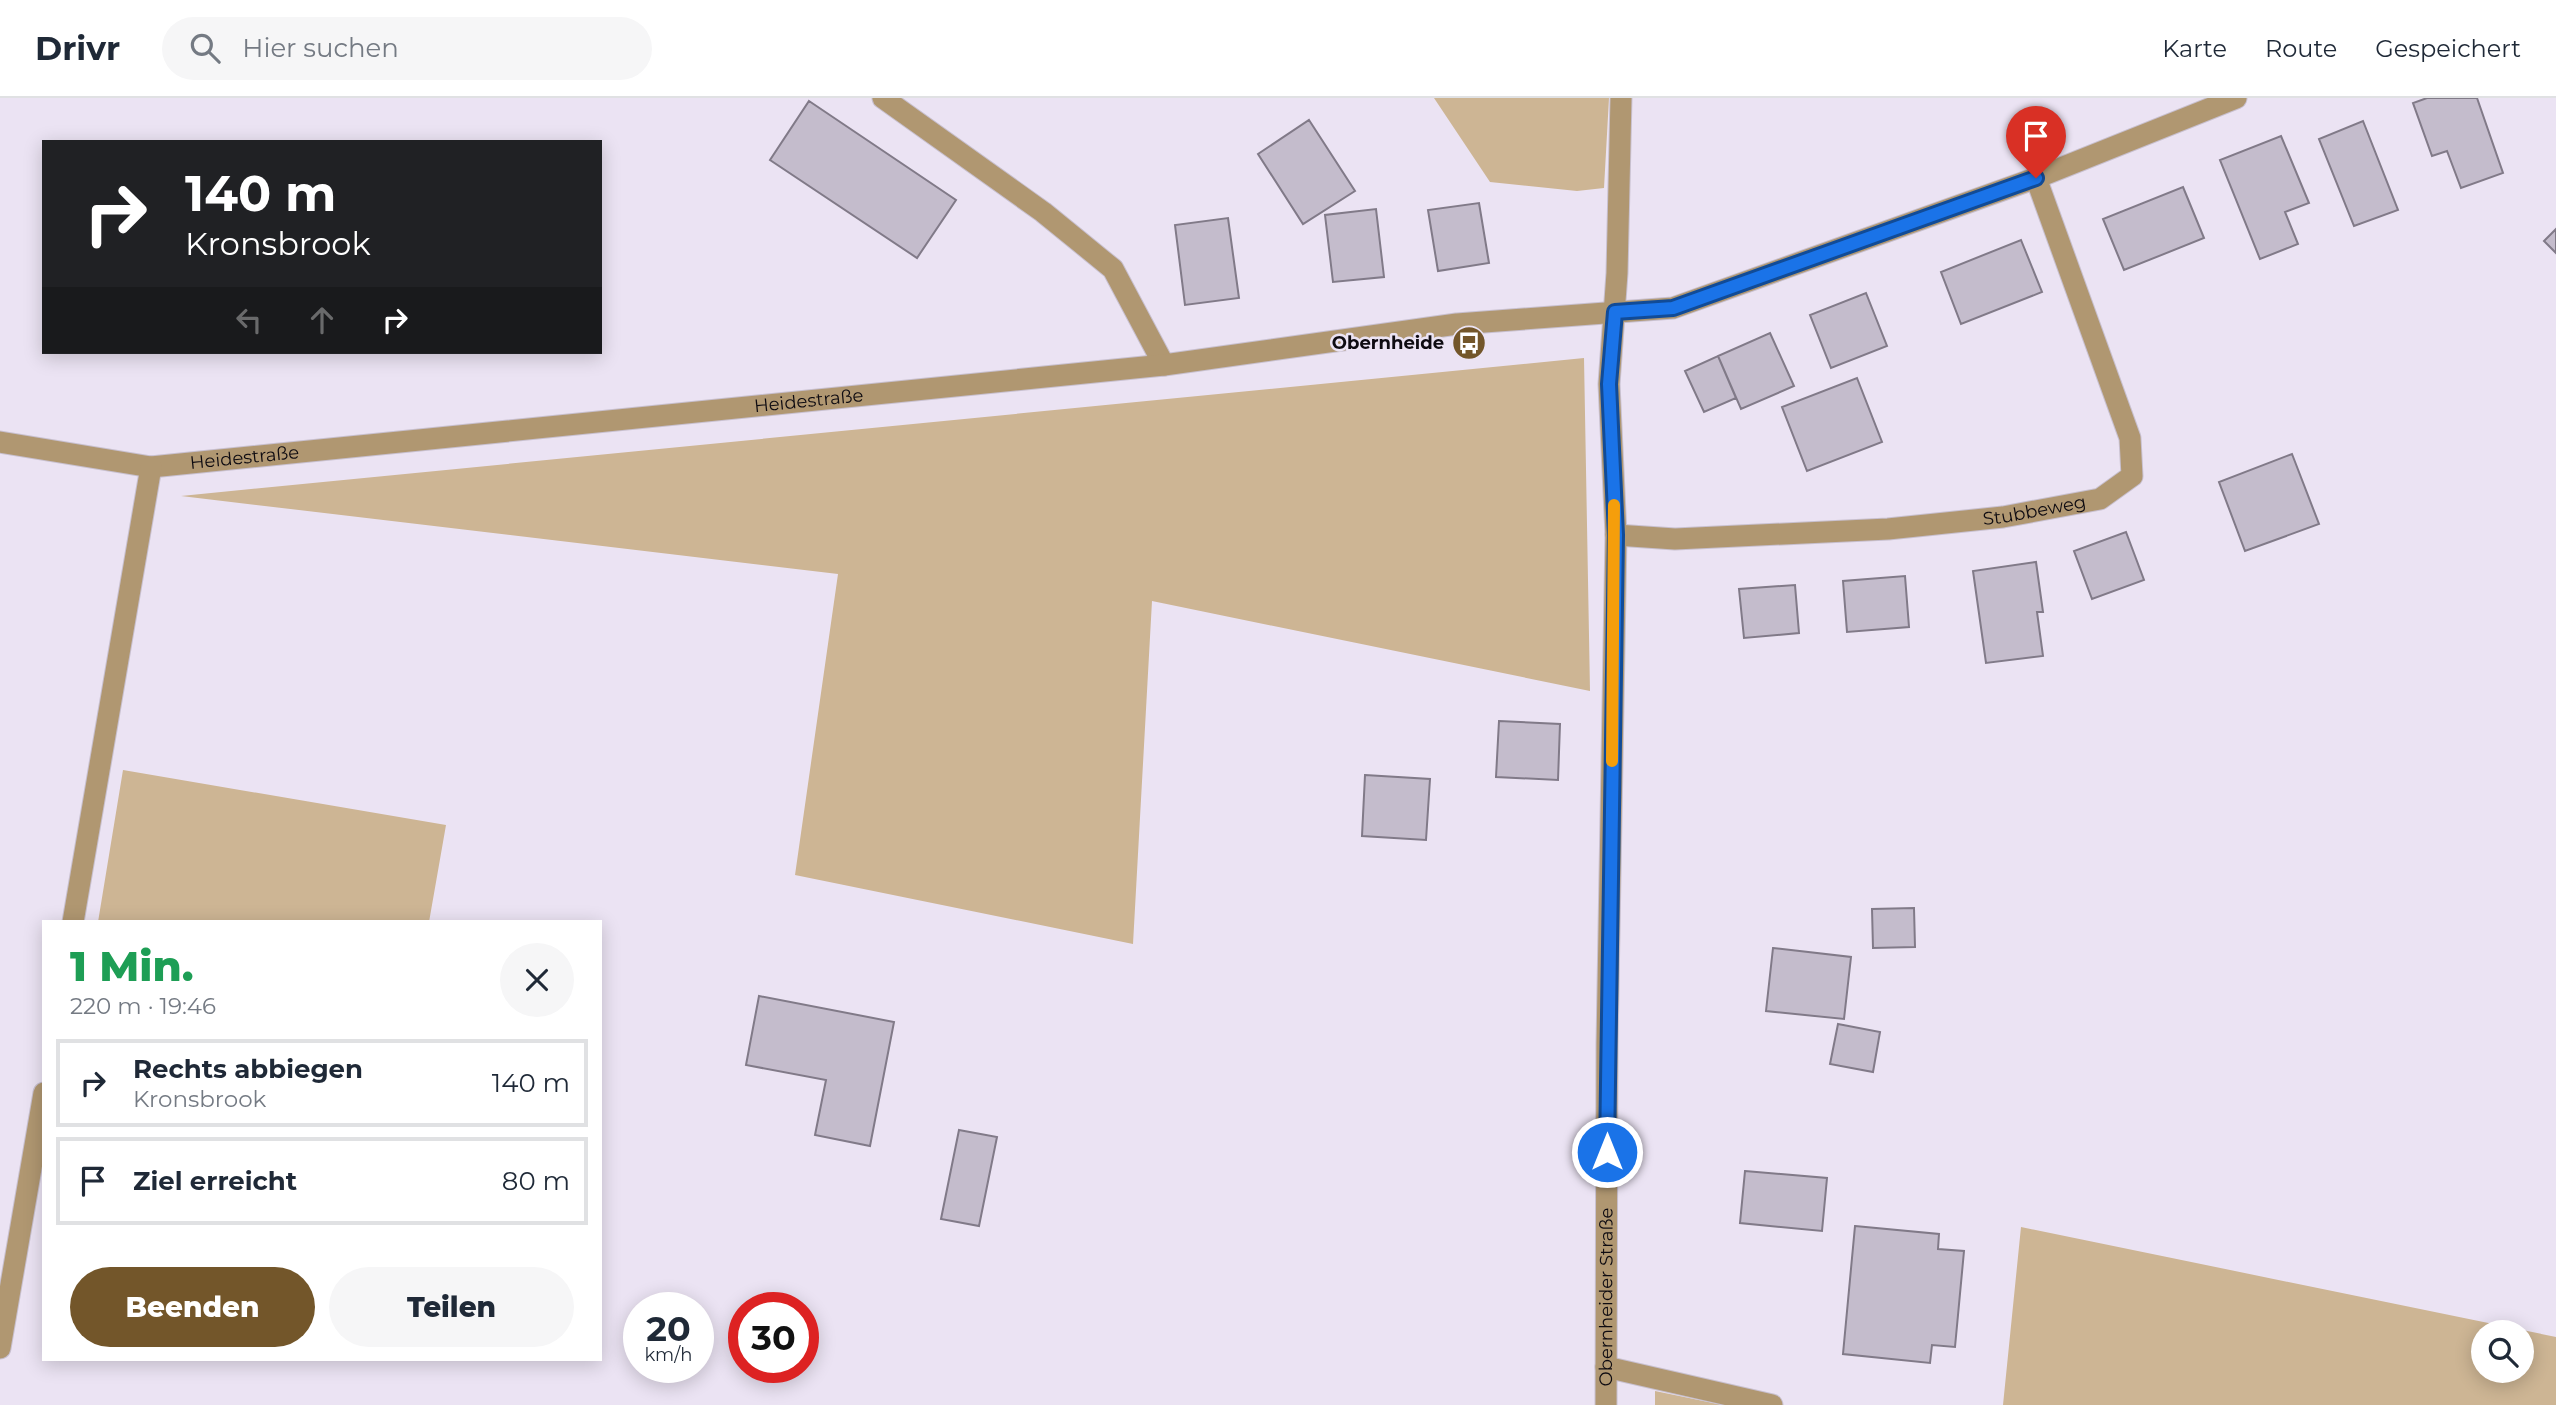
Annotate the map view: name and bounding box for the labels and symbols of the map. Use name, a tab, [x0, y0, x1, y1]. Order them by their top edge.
pin	[2006, 106, 2066, 178]
bus stop icon: Obernheide	[1450, 324, 1488, 362]
place label: Obernheide	[1332, 332, 1444, 354]
street label: Heidestraße	[753, 384, 864, 417]
street label: Heidestraße	[189, 441, 300, 474]
street label: Stubbeweg	[1982, 491, 2088, 530]
position arrow	[1570, 1115, 1644, 1189]
street label: Obernheider Straße	[1595, 1207, 1618, 1386]
speed limit sign: 30	[728, 1292, 819, 1383]

